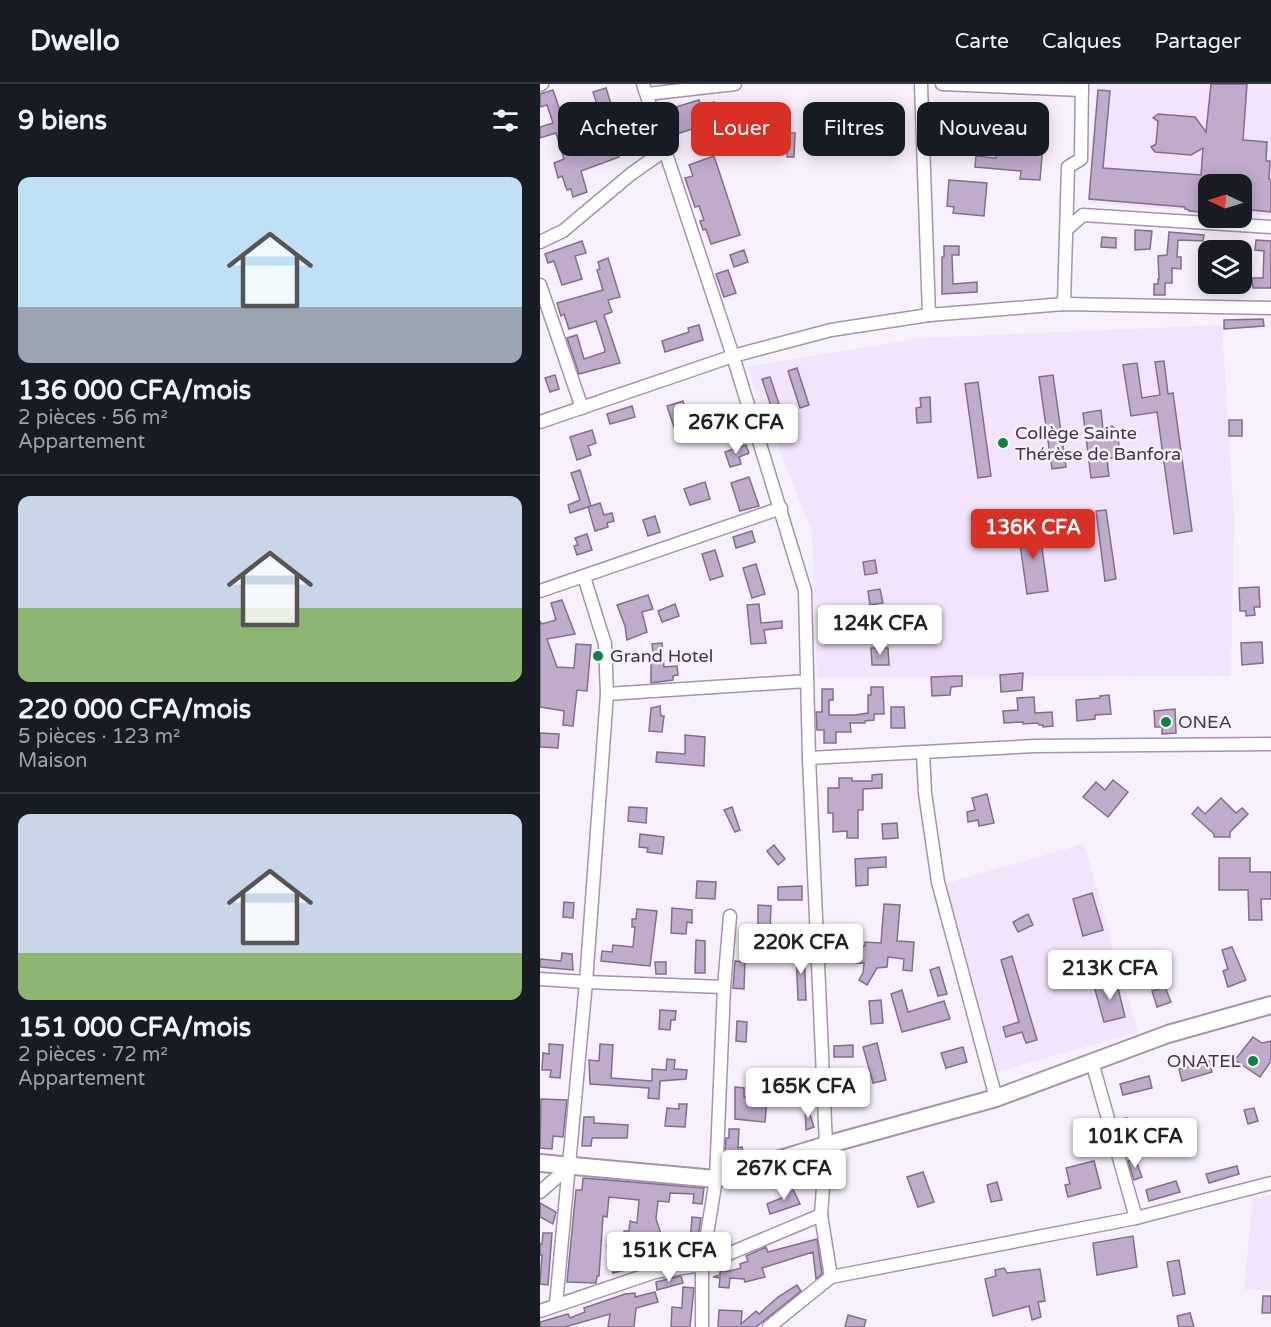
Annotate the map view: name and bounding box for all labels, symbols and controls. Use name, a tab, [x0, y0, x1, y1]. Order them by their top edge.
text: Dwello	[30, 24, 120, 58]
text: Carte	[955, 29, 1009, 54]
text: Calques	[1042, 29, 1122, 54]
text: Partager	[1155, 29, 1241, 54]
chip: Acheter	[558, 102, 679, 156]
chip: Louer	[691, 102, 791, 156]
chip: Filtres	[803, 102, 905, 156]
chip: Nouveau	[917, 102, 1049, 156]
icon: filters	[489, 104, 522, 137]
text: 9 biens	[18, 105, 107, 136]
north arrow	[1198, 174, 1252, 228]
map controls	[1198, 174, 1252, 294]
icon: home	[216, 216, 324, 324]
button: layers	[1198, 240, 1252, 294]
text: 136 000 CFA/mois	[18, 375, 251, 406]
pin: 267K CFA	[674, 404, 798, 455]
text: 2 pièces · 56 m²	[18, 406, 168, 430]
text: 267K CFA	[688, 411, 784, 435]
place label: Collège Sainte Thérèse de Banfora	[1015, 422, 1181, 465]
text: Appartement	[18, 430, 145, 454]
marker: Collège Sainte Thérèse de Banfora	[996, 436, 1010, 450]
pin: 136K CFA	[971, 509, 1095, 560]
text: 136K CFA	[985, 516, 1081, 540]
icon: home	[216, 535, 324, 643]
pin: 124K CFA	[818, 605, 942, 656]
text: 124K CFA	[832, 612, 928, 636]
place label: Grand Hotel	[610, 645, 713, 667]
marker: Grand Hotel	[591, 649, 605, 663]
text: 220 000 CFA/mois	[18, 694, 251, 725]
place label: ONEA	[1178, 711, 1232, 733]
marker: ONEA	[1159, 715, 1173, 729]
text: 5 pièces · 123 m²	[18, 725, 180, 749]
text: Maison	[18, 749, 87, 773]
icon: home	[216, 853, 324, 961]
pin: 220K CFA	[739, 924, 863, 975]
text: 220K CFA	[753, 931, 849, 955]
pin: 213K CFA	[1048, 950, 1172, 1001]
text: 213K CFA	[1062, 957, 1158, 981]
text: 151 000 CFA/mois	[18, 1012, 251, 1043]
text: 2 pièces · 72 m²	[18, 1043, 168, 1067]
place label: ONATEL	[1167, 1050, 1242, 1072]
marker: ONATEL	[1246, 1054, 1260, 1068]
text: Appartement	[18, 1067, 145, 1091]
pin: 165K CFA	[746, 1068, 870, 1119]
text: 165K CFA	[760, 1075, 856, 1099]
pin: 101K CFA	[1073, 1118, 1197, 1169]
text: 101K CFA	[1087, 1125, 1183, 1149]
pin: 267K CFA	[722, 1150, 846, 1201]
text: 267K CFA	[736, 1157, 832, 1181]
pin: 151K CFA	[607, 1232, 731, 1283]
text: 151K CFA	[621, 1239, 717, 1263]

